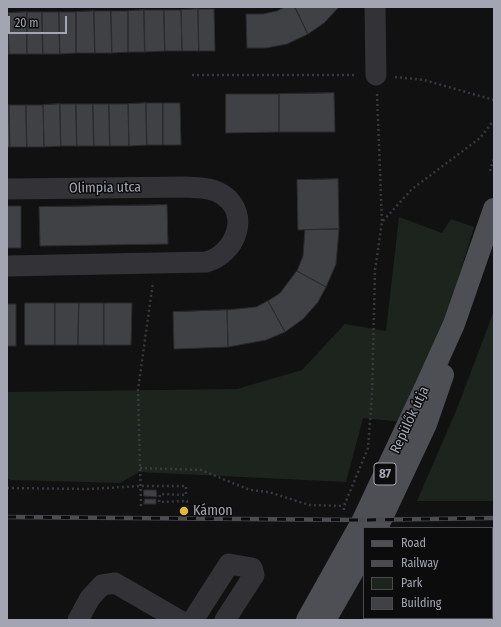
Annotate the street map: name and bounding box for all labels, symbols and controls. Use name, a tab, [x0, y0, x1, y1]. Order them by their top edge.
scale bar	[10, 8, 69, 34]
text: 20 m	[15, 16, 39, 30]
street label: Olimpia utca	[69, 179, 141, 197]
street label: Repülők útja	[387, 384, 433, 456]
road number: 87	[374, 463, 396, 485]
place label: Kámon	[193, 503, 233, 519]
marker: Kámon	[178, 505, 190, 517]
legend	[363, 527, 493, 619]
text: Road	[401, 536, 426, 550]
text: Railway	[401, 556, 438, 570]
text: Park	[401, 576, 422, 590]
text: Building	[401, 596, 441, 610]

